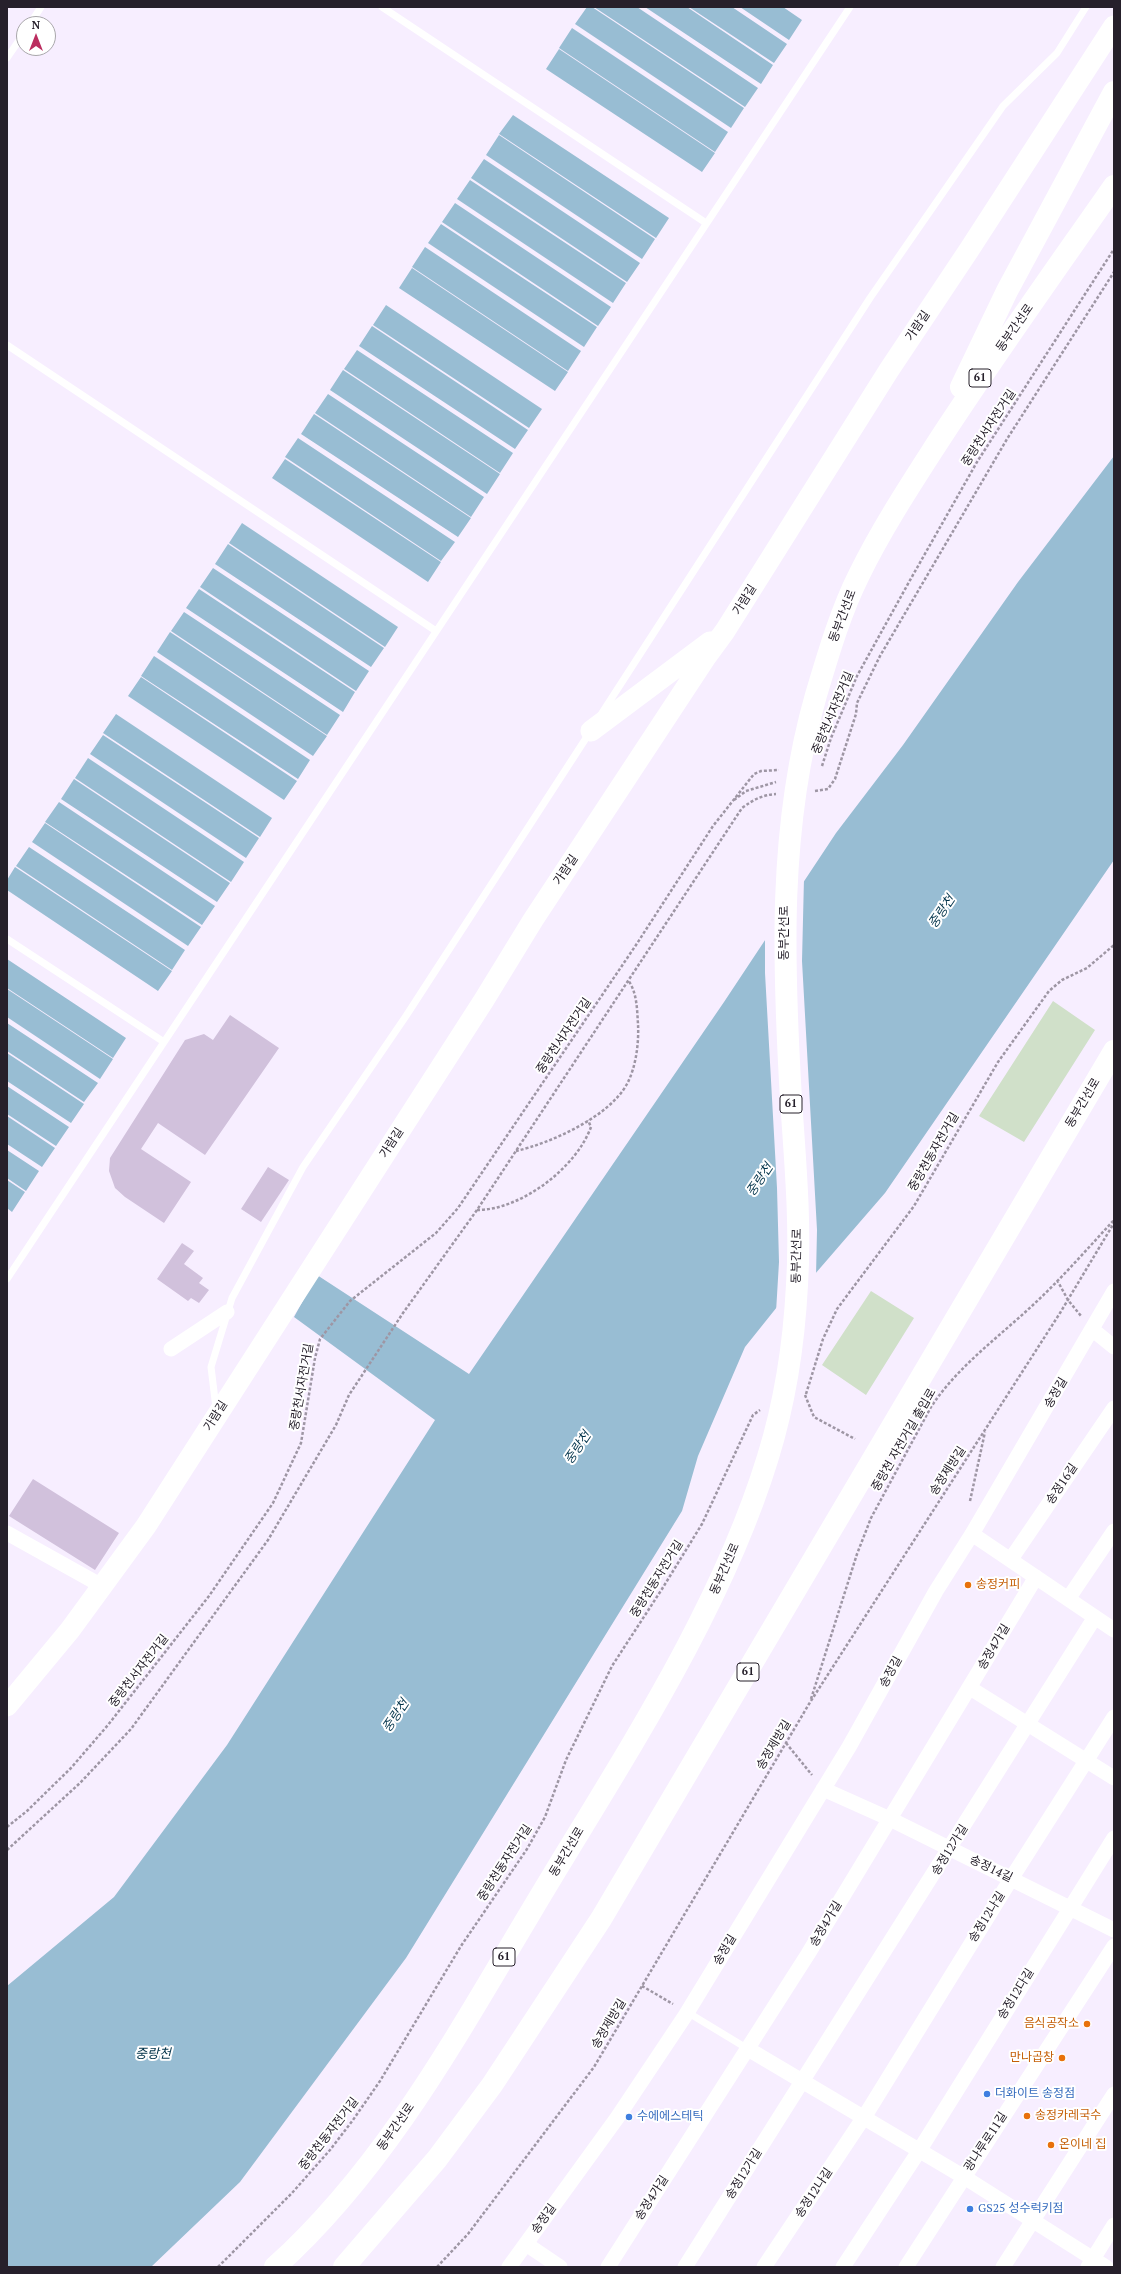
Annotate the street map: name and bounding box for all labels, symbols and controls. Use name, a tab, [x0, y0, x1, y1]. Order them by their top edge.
north arrow	[16, 16, 56, 56]
text: N	[32, 18, 40, 32]
street label: 동부간선로	[993, 301, 1037, 355]
street label: 가람길	[903, 308, 933, 344]
road number: 61	[969, 369, 991, 387]
street label: 중랑천서자전거길	[959, 387, 1019, 469]
street label: 가람길	[730, 582, 760, 618]
street label: 동부간선로	[826, 588, 860, 644]
street label: 중랑천서자전거길	[809, 670, 857, 756]
street label: 가람길	[551, 852, 581, 888]
water label: 중랑천	[926, 893, 958, 931]
street label: 동부간선로	[778, 905, 792, 961]
street label: 중랑천서자전거길	[533, 995, 595, 1077]
street label: 동부간선로	[1063, 1076, 1103, 1130]
road number: 61	[780, 1095, 802, 1113]
street label: 중랑천동자전거길	[906, 1110, 962, 1194]
street label: 가람길	[377, 1125, 407, 1161]
water label: 중랑천	[744, 1161, 776, 1199]
street label: 동부간선로	[789, 1228, 805, 1284]
street label: 중랑천서자전거길	[287, 1342, 317, 1432]
street label: 송정길	[1041, 1375, 1071, 1411]
street label: 중랑천 자전거길 출입로	[869, 1386, 939, 1494]
street label: 가람길	[201, 1398, 231, 1434]
water label: 중랑천	[562, 1429, 594, 1467]
street label: 송정제방길	[927, 1444, 969, 1498]
street label: 송정16길	[1043, 1461, 1081, 1507]
street label: 중랑천동자전거길	[627, 1538, 687, 1620]
street label: 동부간선로	[707, 1541, 743, 1597]
place label: 송정커피	[976, 1578, 1020, 1592]
marker: 송정커피	[963, 1580, 973, 1590]
street label: 송정4가길	[975, 1622, 1013, 1672]
street label: 중랑천서자전거길	[106, 1632, 172, 1710]
street label: 송정길	[877, 1654, 905, 1690]
road number: 61	[737, 1663, 759, 1681]
water label: 중랑천	[380, 1697, 412, 1735]
street label: 송정제방길	[754, 1718, 794, 1772]
street label: 중랑천동자전거길	[475, 1822, 535, 1904]
street label: 송정12가길	[929, 1822, 971, 1878]
street label: 동부간선로	[547, 1825, 587, 1879]
street label: 송정14길	[967, 1852, 1015, 1886]
street label: 송정12나길	[966, 1889, 1008, 1945]
street label: 송정4가길	[807, 1899, 845, 1949]
street label: 송정길	[710, 1932, 740, 1968]
road number: 61	[493, 1948, 515, 1966]
street label: 송정12다길	[995, 1966, 1037, 2022]
street label: 송정제방길	[589, 1997, 629, 2051]
place label: 음식공작소	[1024, 2017, 1079, 2031]
marker: 음식공작소	[1082, 2019, 1092, 2029]
water label: 중랑천	[135, 2046, 171, 2062]
place label: 만나곱창	[1010, 2051, 1054, 2065]
marker: 만나곱창	[1057, 2053, 1067, 2063]
place label: 더화이트 송정점	[995, 2087, 1075, 2101]
marker: 더화이트 송정점	[982, 2089, 992, 2099]
street label: 중랑천동자전거길	[296, 2095, 362, 2173]
street label: 동부간선로	[374, 2100, 418, 2154]
place label: 송정카레국수	[1035, 2109, 1101, 2123]
place label: 수에에스테틱	[637, 2110, 703, 2124]
street label: 광나루로11길	[961, 2110, 1011, 2174]
marker: 송정카레국수	[1022, 2111, 1032, 2121]
marker: 수에에스테틱	[624, 2112, 634, 2122]
place label: 온이네 집	[1059, 2138, 1106, 2152]
marker: 온이네 집	[1046, 2140, 1056, 2150]
street label: 송정12가길	[723, 2146, 765, 2202]
street label: 송정12나길	[792, 2165, 836, 2221]
street label: 송정4가길	[632, 2173, 672, 2223]
street label: 송정길	[528, 2201, 560, 2237]
place label: GS25 성수럭키점	[978, 2202, 1064, 2216]
marker: GS25 성수럭키점	[965, 2204, 975, 2214]

